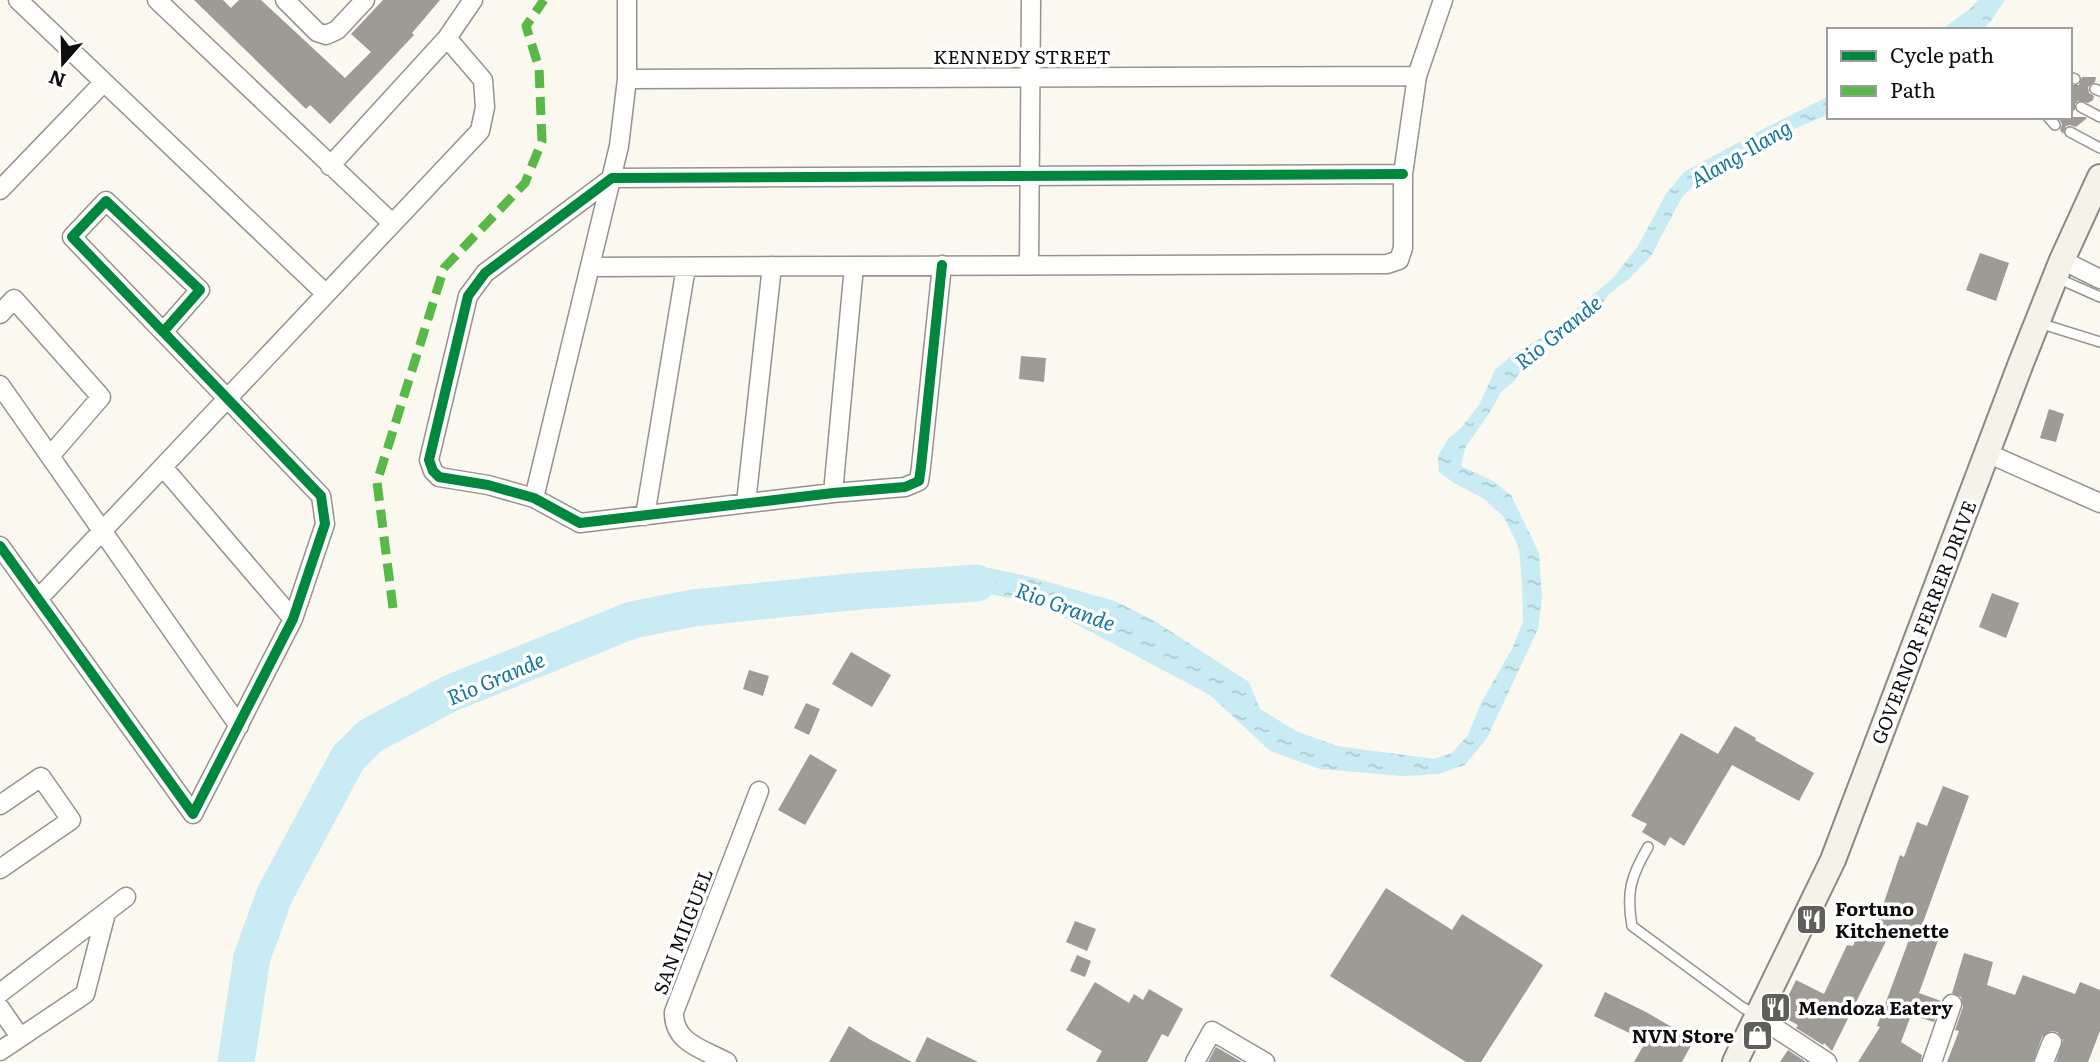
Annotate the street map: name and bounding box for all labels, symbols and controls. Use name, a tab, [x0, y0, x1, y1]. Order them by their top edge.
north arrow	[28, 28, 98, 98]
legend	[1827, 28, 2072, 119]
text: Cycle path	[1890, 38, 1994, 69]
street label: KENNEDY STREET	[933, 42, 1111, 70]
text: N	[45, 64, 69, 96]
text: Path	[1890, 73, 1936, 104]
water label: Alang-Ilang	[1683, 110, 1797, 194]
water label: Rio Grande	[1507, 286, 1607, 376]
street label: GOVERNOR FERRER DRIVE	[1864, 496, 1982, 748]
water label: Rio Grande	[1012, 573, 1120, 637]
water label: Rio Grande	[441, 642, 549, 712]
street label: SAN MIIGUEL	[645, 864, 719, 998]
place label: Fortuno Kitchenette	[1835, 894, 1949, 944]
restaurant icon: Fortuno Kitchenette	[1795, 902, 1829, 936]
restaurant icon: Mendoza Eatery	[1758, 990, 1792, 1024]
place label: Mendoza Eatery	[1798, 993, 1953, 1021]
shop icon: NVN Store	[1740, 1018, 1774, 1052]
place label: NVN Store	[1632, 1021, 1734, 1049]

